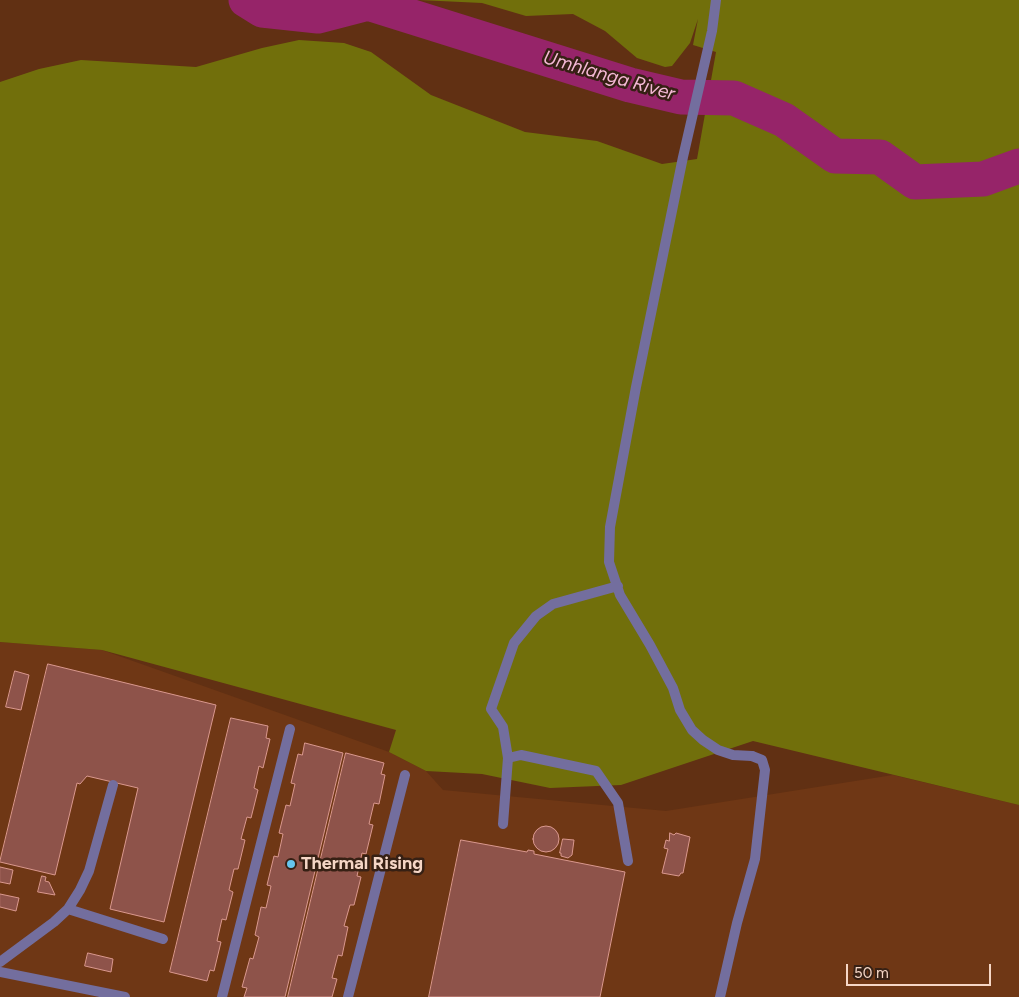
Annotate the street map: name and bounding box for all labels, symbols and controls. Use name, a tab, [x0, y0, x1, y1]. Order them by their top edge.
water label: Umhlanga River	[540, 46, 678, 106]
place label: Thermal Rising	[301, 853, 423, 875]
marker: Thermal Rising	[285, 858, 297, 870]
scale bar	[849, 954, 994, 986]
text: 50 m	[854, 964, 889, 982]

